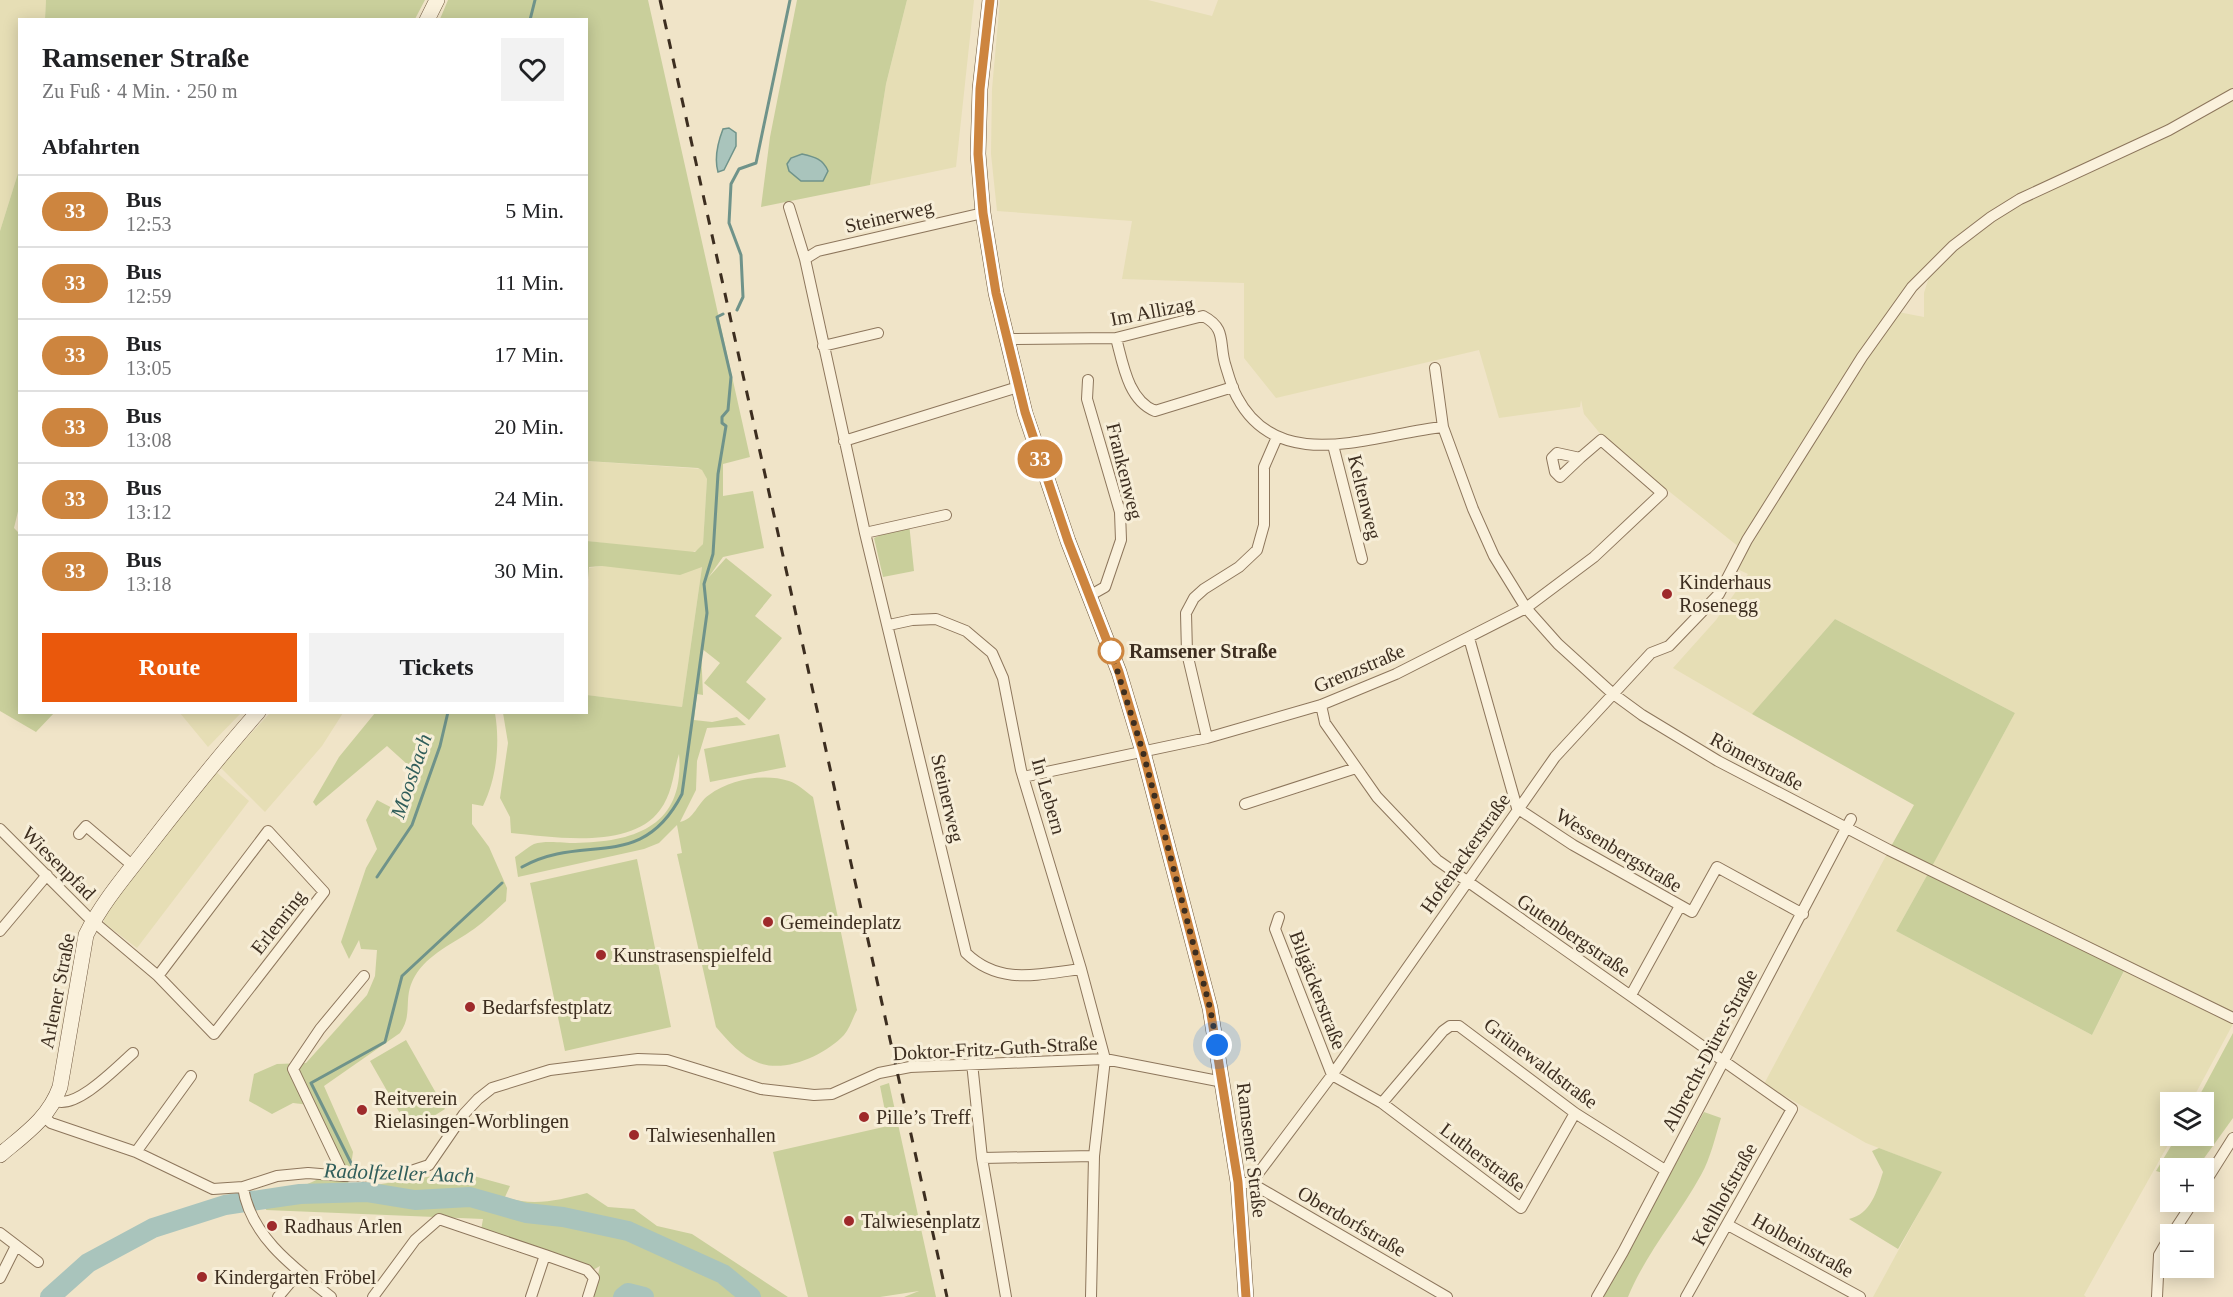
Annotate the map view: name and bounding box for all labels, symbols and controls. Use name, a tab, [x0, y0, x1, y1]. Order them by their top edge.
button: heart	[501, 38, 564, 101]
text: Ramsener Straße	[42, 42, 249, 73]
text: Zu Fuß · 4 Min. · 250 m	[42, 80, 238, 102]
text: Abfahrten	[42, 134, 140, 159]
text: Bus	[126, 187, 161, 212]
street label: Steinerweg	[843, 195, 936, 238]
text: 5 Min.	[505, 198, 564, 223]
text: 33	[65, 199, 86, 223]
text: 12:53	[126, 213, 172, 235]
text: Bus	[126, 259, 161, 284]
text: 11 Min.	[495, 270, 564, 295]
text: 33	[65, 271, 86, 295]
text: 12:59	[126, 285, 172, 307]
street label: Im Allizag	[1108, 292, 1196, 331]
text: Bus	[126, 331, 161, 356]
text: 17 Min.	[494, 342, 564, 367]
text: 33	[65, 343, 86, 367]
text: 13:05	[126, 357, 172, 379]
text: Bus	[126, 403, 161, 428]
text: 20 Min.	[494, 414, 564, 439]
text: 33	[65, 415, 86, 439]
street label: Frankenweg	[1101, 420, 1148, 522]
text: 13:08	[126, 429, 172, 451]
line badge: 33	[1013, 440, 1067, 478]
text: 33	[1030, 447, 1051, 471]
street label: Keltenweg	[1343, 452, 1386, 542]
text: Bus	[126, 475, 161, 500]
text: 24 Min.	[494, 486, 564, 511]
text: 33	[65, 487, 86, 511]
text: 13:12	[126, 501, 172, 523]
text: Bus	[126, 547, 161, 572]
text: 30 Min.	[494, 558, 564, 583]
text: 33	[65, 559, 86, 583]
place label: Kinderhaus Rosenegg	[1679, 571, 1771, 617]
text: 13:18	[126, 573, 172, 595]
marker: Kinderhaus Rosenegg	[1660, 587, 1674, 601]
button: Route	[42, 633, 297, 702]
button: Tickets	[309, 633, 564, 702]
marker: Ramsener Straße	[1098, 638, 1124, 664]
street label: Grenzstraße	[1310, 639, 1408, 697]
place label: Ramsener Straße	[1129, 640, 1277, 662]
street label: Römerstraße	[1707, 727, 1807, 795]
water label: Moosbach	[385, 731, 437, 822]
street label: Steinerweg	[926, 752, 969, 845]
street label: In Lebern	[1028, 755, 1070, 837]
street label: Hofenackerstraße	[1416, 789, 1515, 917]
street label: Wessenbergstraße	[1551, 804, 1686, 897]
street label: Wiesenpfad	[17, 822, 100, 905]
street label: Erlenring	[246, 885, 311, 959]
street label: Gutenbergstraße	[1513, 889, 1635, 982]
place label: Gemeindeplatz	[780, 911, 901, 934]
marker: Gemeindeplatz	[761, 915, 775, 929]
street label: Bilgäckerstraße	[1284, 927, 1351, 1053]
street label: Arlener Straße	[35, 931, 79, 1051]
place label: Kunstrasenspielfeld	[613, 944, 772, 967]
marker: Kunstrasenspielfeld	[594, 948, 608, 962]
street label: Albrecht-Dürer-Straße	[1657, 965, 1761, 1135]
place label: Bedarfsfestplatz	[482, 996, 612, 1019]
marker: Bedarfsfestplatz	[463, 1000, 477, 1014]
street label: Grünewaldstraße	[1480, 1013, 1602, 1113]
your location	[1202, 1030, 1232, 1060]
street label: Doktor-Fritz-Guth-Straße	[892, 1032, 1098, 1064]
street label: Ramsener Straße	[1233, 1081, 1271, 1219]
place label: Reitverein Rielasingen-Worblingen	[374, 1087, 569, 1133]
map controls	[2160, 1092, 2214, 1278]
button: layers	[2160, 1092, 2214, 1146]
marker: Reitverein Rielasingen-Worblingen	[355, 1103, 369, 1117]
place label: Pille’s Treff	[876, 1106, 971, 1128]
marker: Pille’s Treff	[857, 1110, 871, 1124]
street label: Lutherstraße	[1436, 1118, 1530, 1196]
place label: Talwiesenhallen	[646, 1124, 776, 1146]
marker: Talwiesenhallen	[627, 1128, 641, 1142]
street label: Kehlhofstraße	[1687, 1139, 1761, 1249]
water label: Radolfzeller Aach	[322, 1158, 475, 1188]
button: +	[2160, 1158, 2214, 1212]
street label: Oberdorfstraße	[1294, 1181, 1410, 1261]
street label: Holbeinstraße	[1749, 1208, 1858, 1282]
place label: Talwiesenplatz	[861, 1210, 981, 1233]
marker: Talwiesenplatz	[842, 1214, 856, 1228]
place label: Radhaus Arlen	[284, 1215, 402, 1237]
marker: Radhaus Arlen	[265, 1219, 279, 1233]
button: −	[2160, 1224, 2214, 1278]
place label: Kindergarten Fröbel	[214, 1266, 377, 1289]
marker: Kindergarten Fröbel	[195, 1270, 209, 1284]

